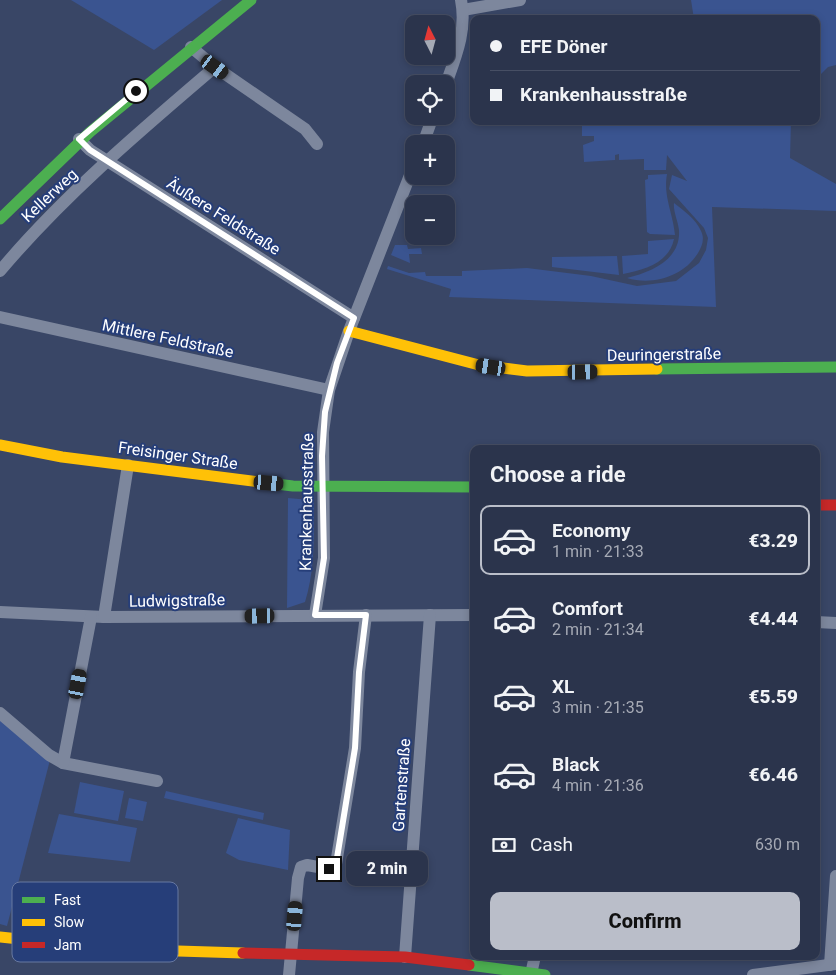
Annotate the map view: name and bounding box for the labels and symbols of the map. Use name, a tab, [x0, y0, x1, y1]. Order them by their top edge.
north arrow	[405, 15, 455, 65]
car	[198, 52, 231, 82]
route start	[125, 80, 147, 102]
street label: Kellerweg	[17, 165, 81, 226]
street label: Äußere Feldstraße	[163, 174, 284, 259]
street label: Mittlere Feldstraße	[100, 315, 235, 362]
street label: Deuringerstraße	[607, 344, 721, 365]
car	[475, 357, 506, 377]
car	[567, 364, 598, 380]
street label: Krankenhausstraße	[296, 433, 317, 571]
street label: Freisinger Straße	[117, 438, 239, 473]
car	[253, 474, 284, 492]
street label: Ludwigstraße	[129, 590, 225, 611]
car	[244, 608, 275, 624]
car	[67, 668, 88, 700]
street label: Gartenstraße	[389, 738, 414, 832]
callout: 2 min	[346, 852, 429, 886]
route end	[318, 858, 340, 880]
legend	[12, 882, 178, 962]
text: Fast	[54, 892, 81, 908]
car	[286, 900, 303, 932]
text: Slow	[54, 914, 85, 930]
text: Jam	[54, 937, 82, 953]

